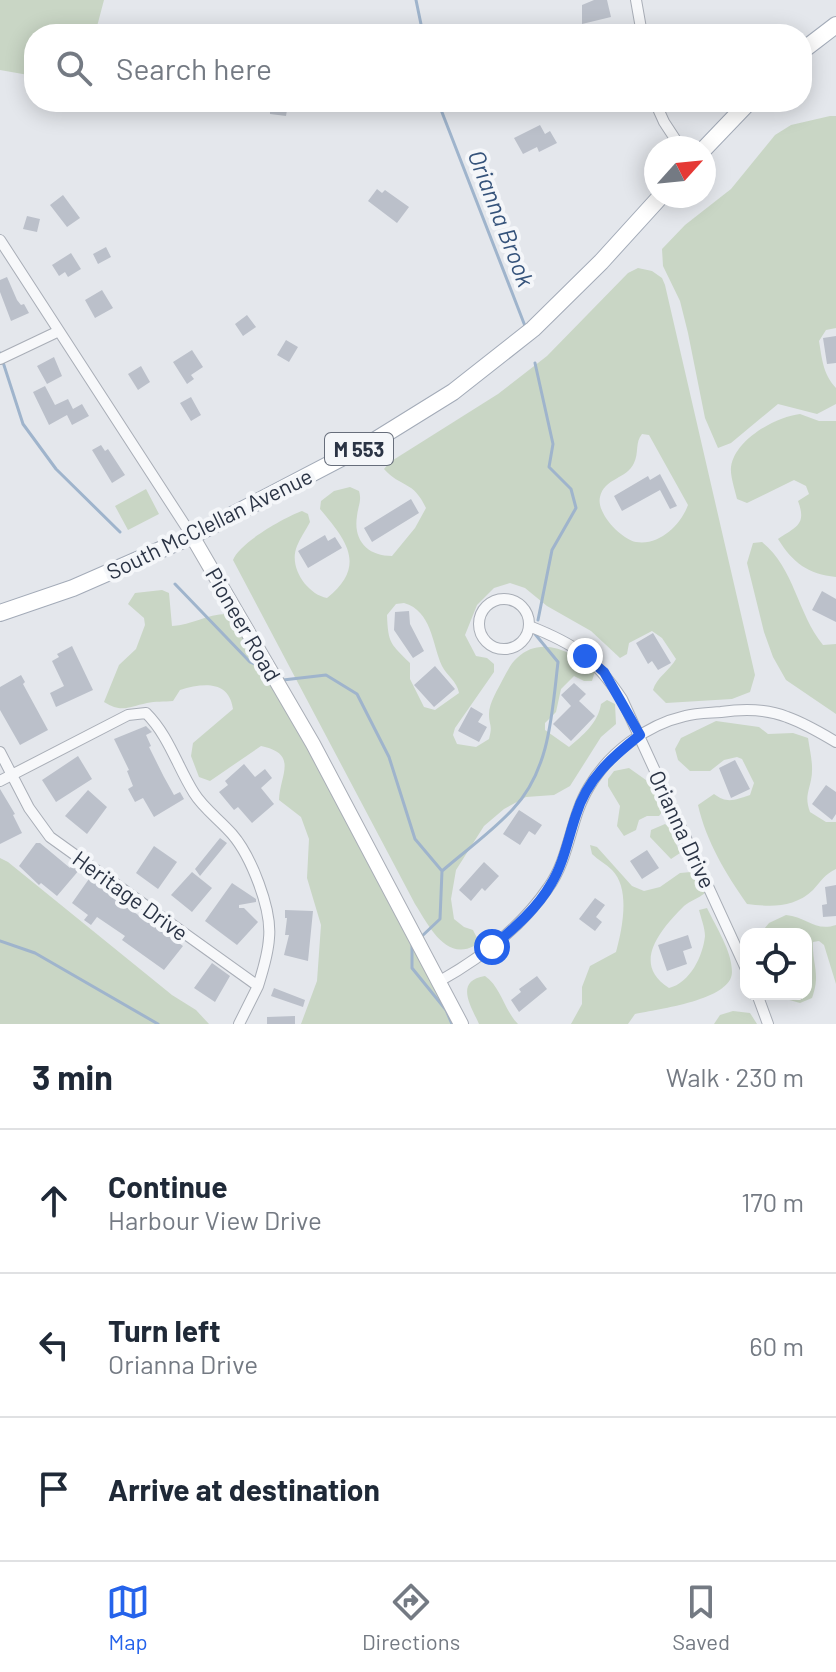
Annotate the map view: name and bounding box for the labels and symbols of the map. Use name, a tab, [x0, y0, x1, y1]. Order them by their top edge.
north arrow	[644, 136, 716, 208]
water label: Orianna Brook	[463, 146, 541, 291]
road number: M 553	[325, 433, 393, 465]
street label: South McClellan Avenue	[102, 462, 316, 584]
street label: Pioneer Road	[201, 563, 287, 685]
route end	[567, 638, 603, 674]
street label: Orianna Drive	[644, 766, 722, 892]
street label: Heritage Drive	[68, 845, 194, 945]
route start	[474, 929, 510, 965]

